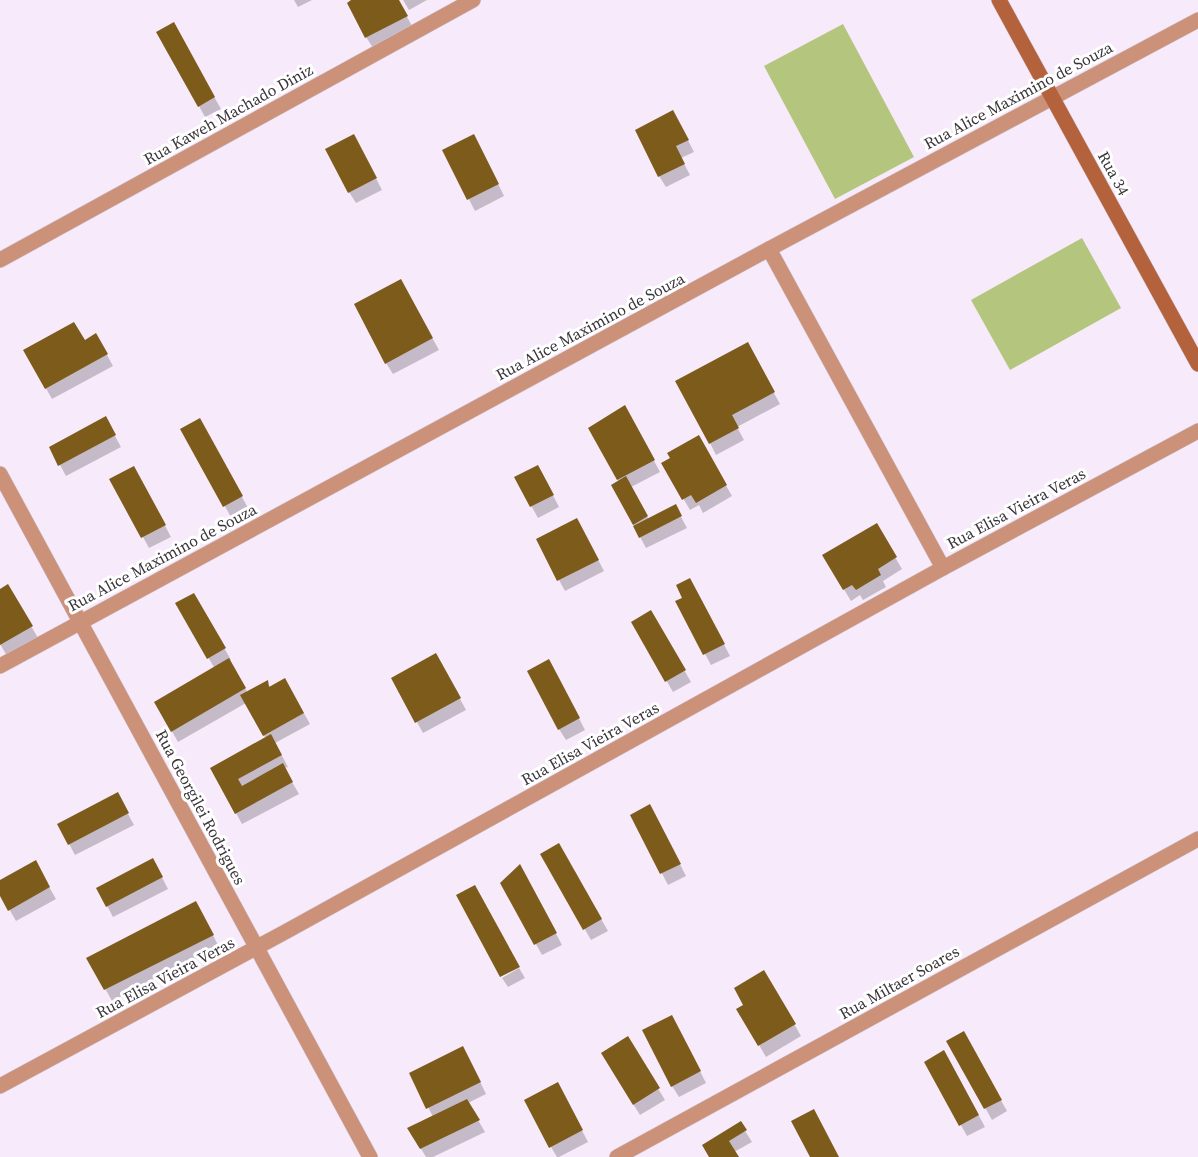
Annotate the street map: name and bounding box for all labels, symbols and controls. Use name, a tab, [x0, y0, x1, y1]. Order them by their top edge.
street label: Rua Alice Maximino de Souza	[920, 35, 1117, 154]
street label: Rua Kaweh Machado Diniz	[140, 58, 316, 170]
street label: Rua 34	[1093, 147, 1135, 199]
street label: Rua Alice Maximino de Souza	[492, 266, 689, 385]
street label: Rua Elisa Vieira Veras	[943, 462, 1089, 554]
street label: Rua Alice Maximino de Souza	[64, 497, 261, 616]
street label: Rua Elisa Vieira Veras	[517, 696, 663, 790]
street label: Rua Georgilei Rodrigues	[151, 726, 251, 888]
street label: Rua Elisa Vieira Veras	[92, 931, 238, 1023]
street label: Rua Miltaer Soares	[835, 940, 963, 1024]

